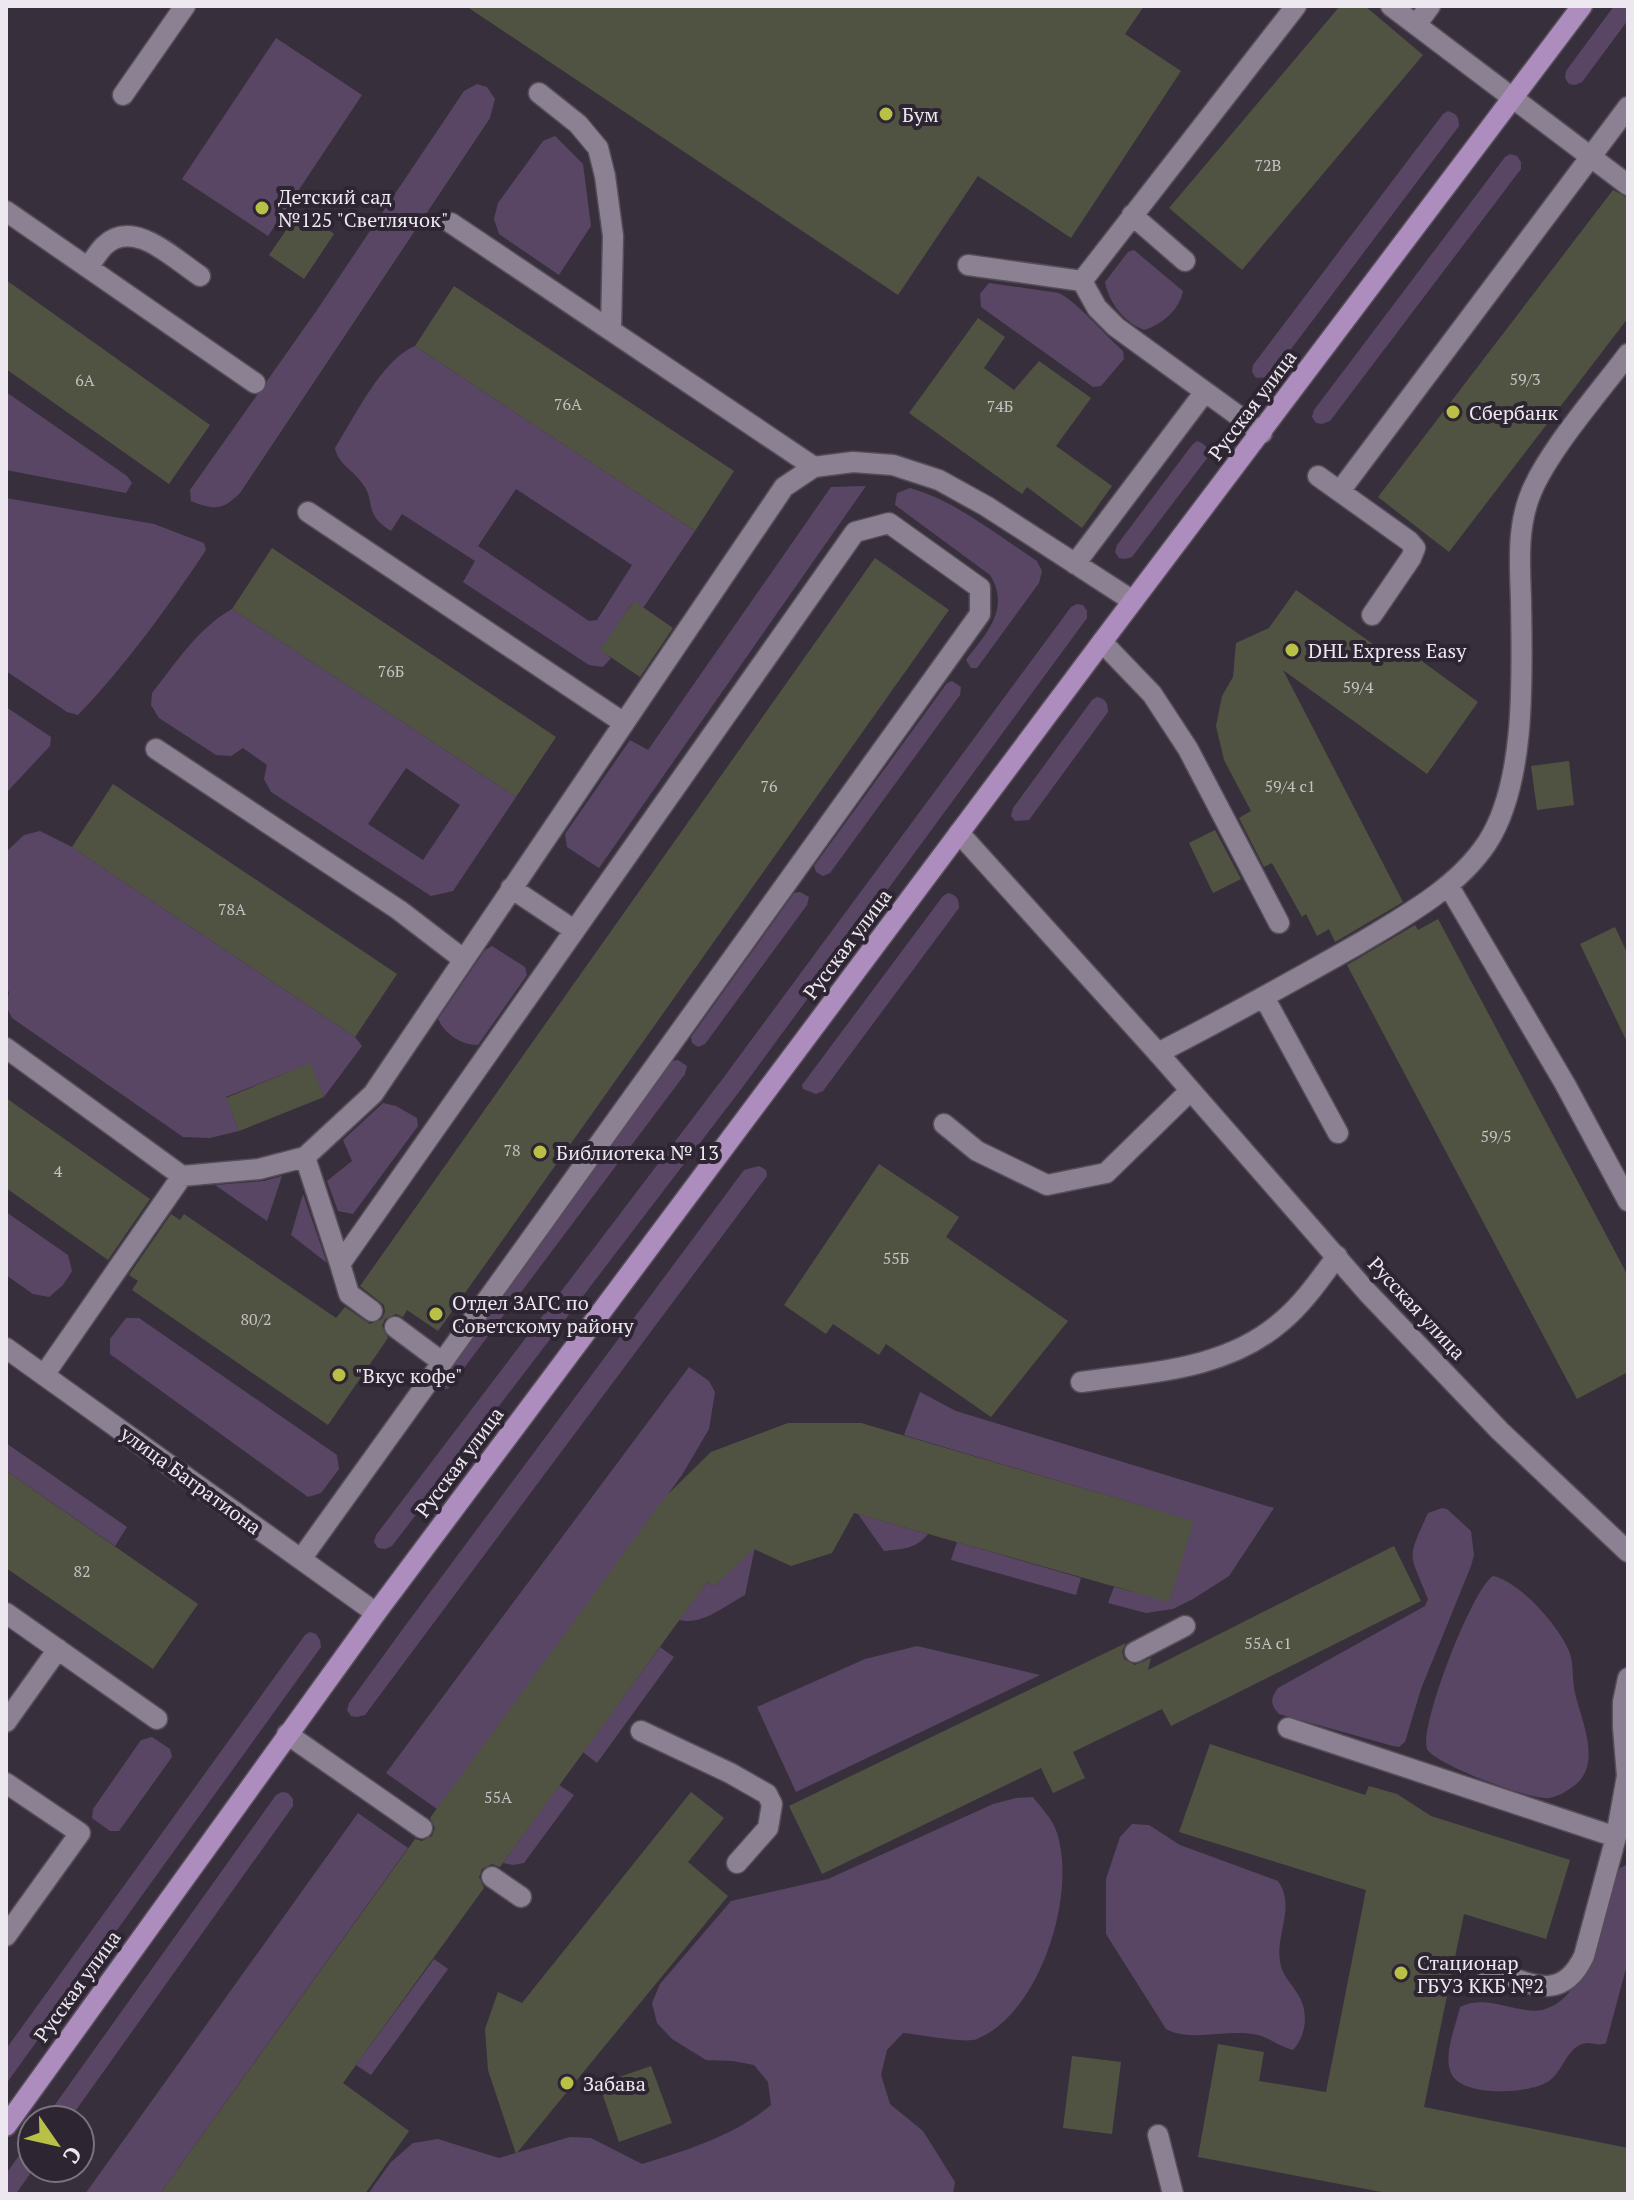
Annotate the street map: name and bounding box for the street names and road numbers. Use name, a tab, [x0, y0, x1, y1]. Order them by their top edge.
street label: Русская улица	[1202, 344, 1302, 466]
street label: Русская улица	[797, 883, 897, 1005]
street label: Русская улица	[1362, 1251, 1472, 1365]
street label: Русская улица	[409, 1401, 509, 1523]
street label: улица Багратиона	[114, 1419, 267, 1540]
street label: Русская улица	[27, 1925, 127, 2047]

